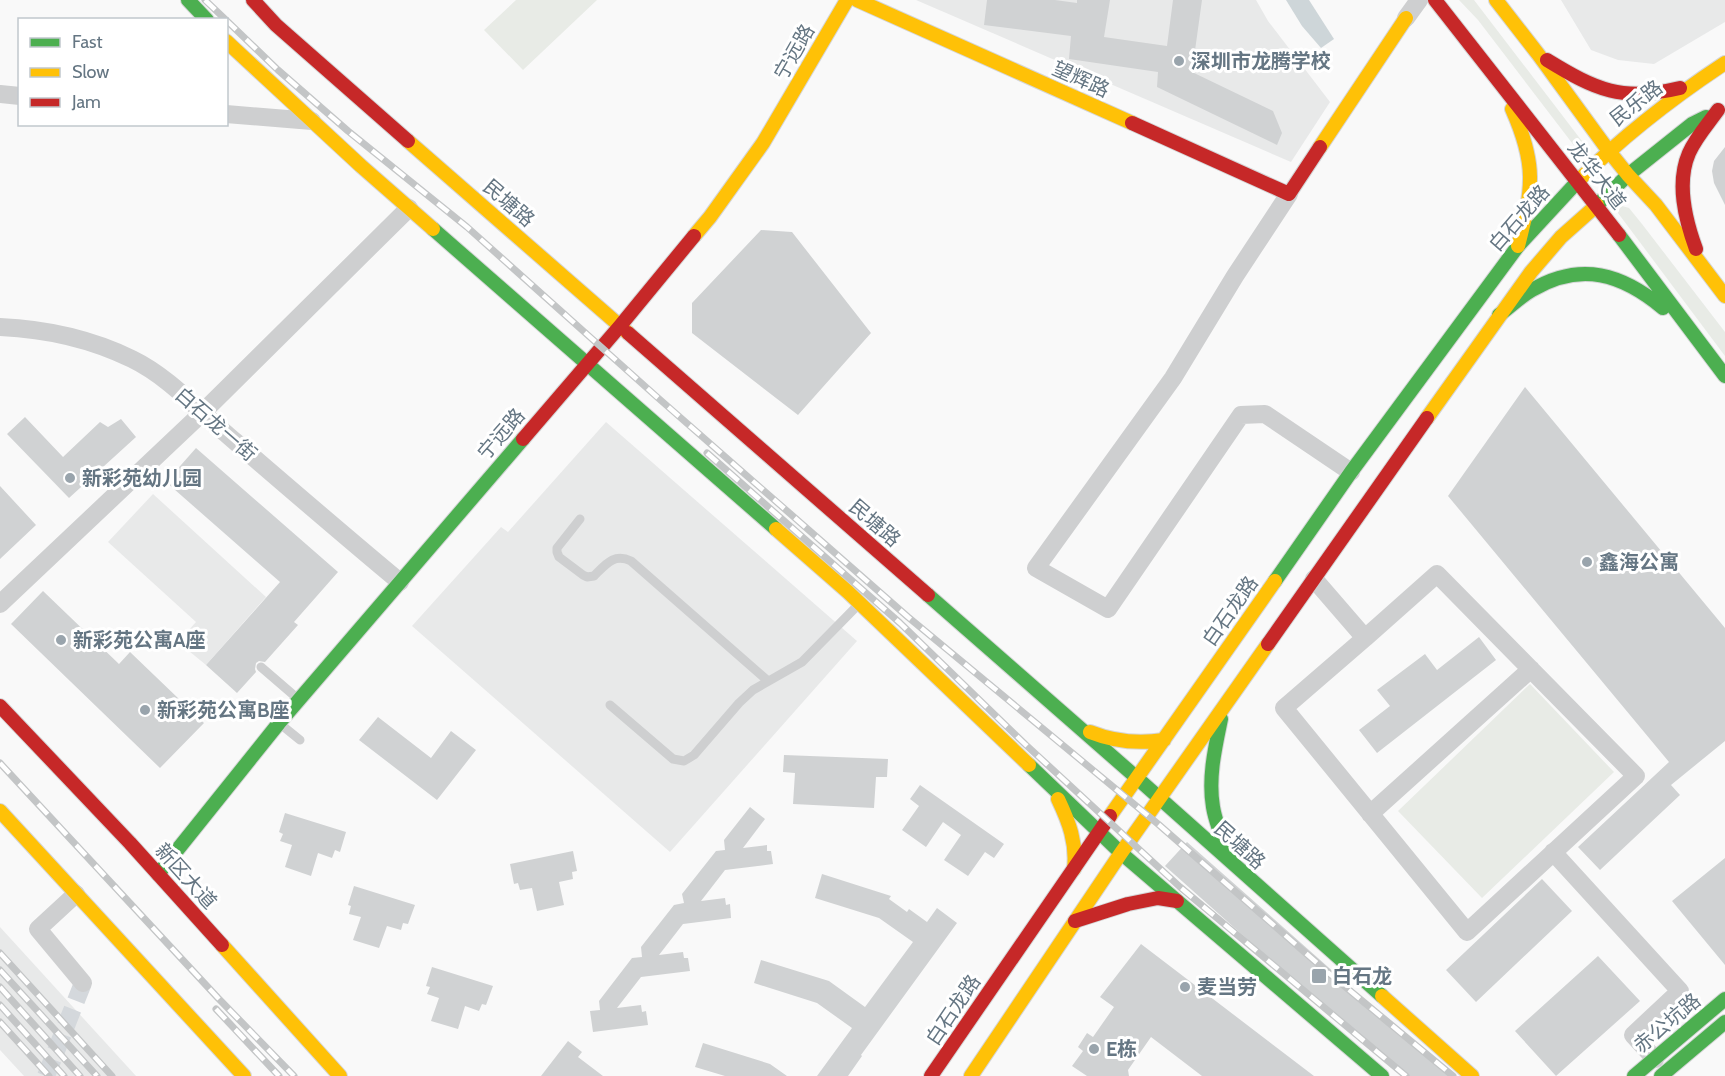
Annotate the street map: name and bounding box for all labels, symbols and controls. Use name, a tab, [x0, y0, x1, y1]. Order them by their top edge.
legend	[18, 18, 228, 126]
street label: 宁远路	[769, 20, 819, 84]
text: Fast	[72, 31, 103, 53]
place label: 深圳市龙腾学校	[1191, 49, 1331, 73]
marker: 深圳市龙腾学校	[1172, 54, 1186, 68]
street label: 望辉路	[1049, 56, 1113, 102]
text: Slow	[72, 61, 109, 83]
street label: 民乐路	[1605, 75, 1667, 131]
text: Jam	[71, 91, 101, 113]
street label: 龙华大道	[1563, 136, 1631, 214]
street label: 民塘路	[478, 174, 540, 232]
street label: 白石龙路	[1484, 180, 1554, 256]
street label: 白石龙一街	[170, 382, 262, 466]
street label: 宁远路	[472, 403, 530, 465]
place label: 新彩苑幼儿园	[82, 466, 202, 490]
marker: 新彩苑幼儿园	[63, 471, 77, 485]
street label: 民塘路	[844, 494, 906, 552]
place label: 鑫海公寓	[1599, 550, 1679, 574]
marker: 鑫海公寓	[1580, 555, 1594, 569]
street label: 白石龙路	[1197, 571, 1263, 651]
place label: 新彩苑公寓A座	[73, 628, 206, 652]
marker: 新彩苑公寓A座	[54, 633, 68, 647]
place label: 新彩苑公寓B座	[157, 698, 290, 722]
marker: 新彩苑公寓B座	[138, 703, 152, 717]
street label: 民塘路	[1210, 816, 1270, 874]
street label: 新区大道	[150, 838, 222, 914]
place label: 白石龙	[1332, 964, 1392, 988]
marker: 白石龙	[1310, 967, 1328, 985]
street label: 白石龙路	[921, 970, 985, 1050]
place label: 麦当劳	[1197, 975, 1257, 999]
marker: 麦当劳	[1178, 980, 1192, 994]
street label: 赤公坑路	[1629, 988, 1705, 1058]
place label: E栋	[1106, 1037, 1137, 1061]
marker: E栋	[1087, 1042, 1101, 1056]

